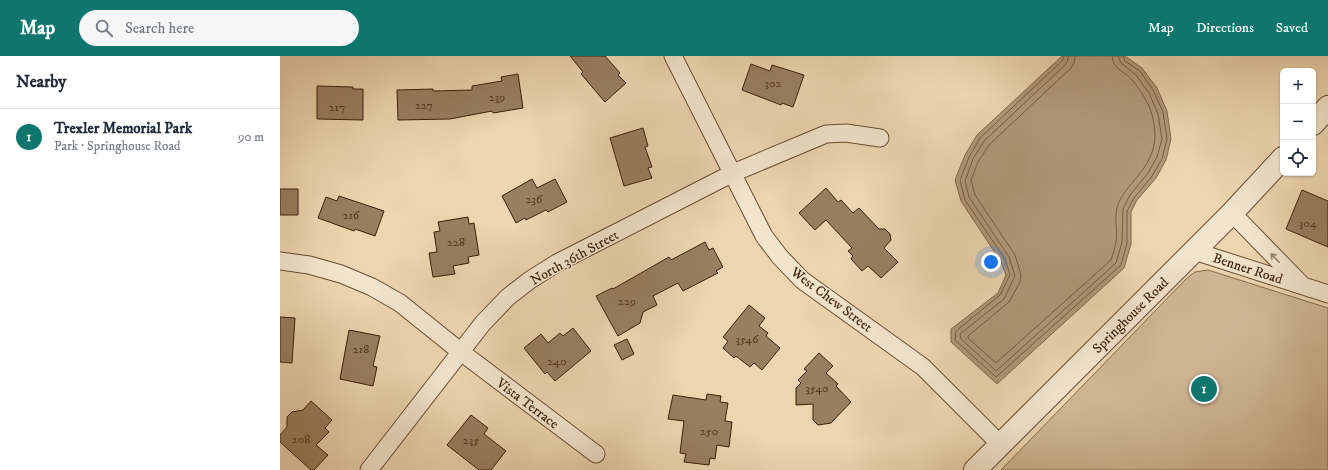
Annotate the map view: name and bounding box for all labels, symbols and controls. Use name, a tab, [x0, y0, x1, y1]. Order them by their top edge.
search box	[79, 10, 359, 46]
text: Map	[20, 17, 55, 40]
icon: search	[93, 17, 115, 39]
text: Search here	[125, 19, 194, 38]
text: Map	[1148, 19, 1174, 37]
text: Directions	[1196, 19, 1254, 37]
text: Saved	[1276, 19, 1308, 37]
map controls	[1280, 68, 1316, 176]
button: +	[1280, 68, 1316, 104]
text: Nearby	[16, 71, 66, 93]
house number: 302	[765, 76, 782, 91]
house number: 239	[489, 90, 505, 105]
house number: 227	[415, 98, 433, 113]
house number: 217	[329, 100, 345, 115]
button: −	[1280, 104, 1316, 140]
text: Trexler Memorial Park	[54, 119, 192, 138]
text: 1	[27, 129, 31, 145]
text: 90 m	[238, 129, 264, 145]
text: Park · Springhouse Road	[54, 138, 180, 154]
button: locate	[1280, 140, 1316, 176]
house number: 236	[526, 192, 543, 207]
house number: 216	[343, 208, 360, 223]
house number: 304	[1299, 216, 1318, 231]
street label: North 36th Street	[527, 226, 622, 290]
house number: 228	[447, 235, 465, 250]
street label: Benner Road	[1211, 249, 1285, 289]
your location	[981, 252, 1001, 272]
one-way arrow	[1270, 253, 1280, 263]
street label: West Chew Street	[786, 263, 876, 337]
street label: Springhouse Road	[1089, 274, 1173, 358]
house number: 229	[618, 294, 636, 309]
house number: 3546	[736, 332, 759, 347]
house number: 218	[353, 342, 369, 357]
house number: 240	[547, 354, 567, 369]
street label: Vista Terrace	[492, 374, 562, 433]
pin: 1	[1191, 374, 1217, 404]
house number: 3540	[805, 381, 829, 396]
house number: 250	[700, 424, 718, 439]
house number: 208	[292, 432, 310, 447]
house number: 235	[463, 433, 479, 448]

